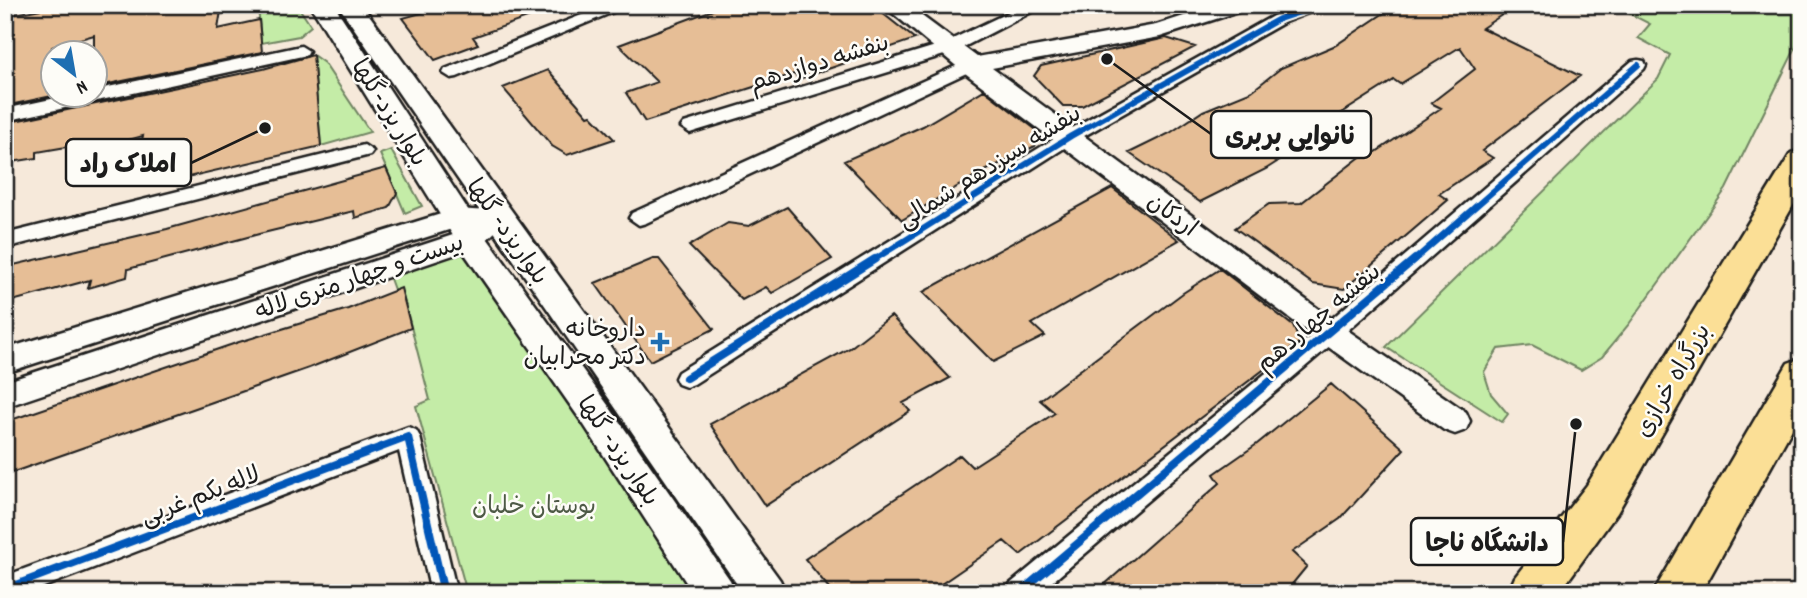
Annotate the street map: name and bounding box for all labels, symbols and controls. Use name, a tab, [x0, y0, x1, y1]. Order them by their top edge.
street label: بنفشه دوازدهم	[746, 28, 894, 102]
north arrow	[38, 38, 108, 108]
street label: بلوار یزد-گلها	[341, 53, 434, 174]
text: N	[70, 72, 92, 100]
street label: بنفشه سیزدهم شمالی	[892, 98, 1089, 239]
callout: نانوایی بربری	[1211, 111, 1371, 158]
text: نانوایی بربری	[1225, 120, 1357, 157]
callout: املاک راد	[66, 139, 191, 186]
text: املاک راد	[80, 148, 176, 185]
street label: بلواریزد- گلها	[456, 173, 555, 293]
street label: اردکان	[1139, 186, 1204, 247]
street label: بیست و چهار متری لاله	[251, 227, 469, 331]
street label: بنفشه چهاردهم	[1250, 257, 1390, 382]
place label: داروخانه دکتر محرابیان	[523, 314, 646, 376]
street label: بزرگراه خرازی	[1628, 318, 1721, 445]
marker: داروخانه دکتر محرابیان	[652, 334, 668, 350]
street label: بلوار یزد- گلها	[567, 390, 666, 514]
street label: لاله یکم غربی	[136, 459, 266, 536]
park label: بوستان خلبان	[472, 491, 596, 525]
callout: دانشگاه ناجا	[1411, 518, 1563, 565]
text: دانشگاه ناجا	[1425, 526, 1549, 564]

